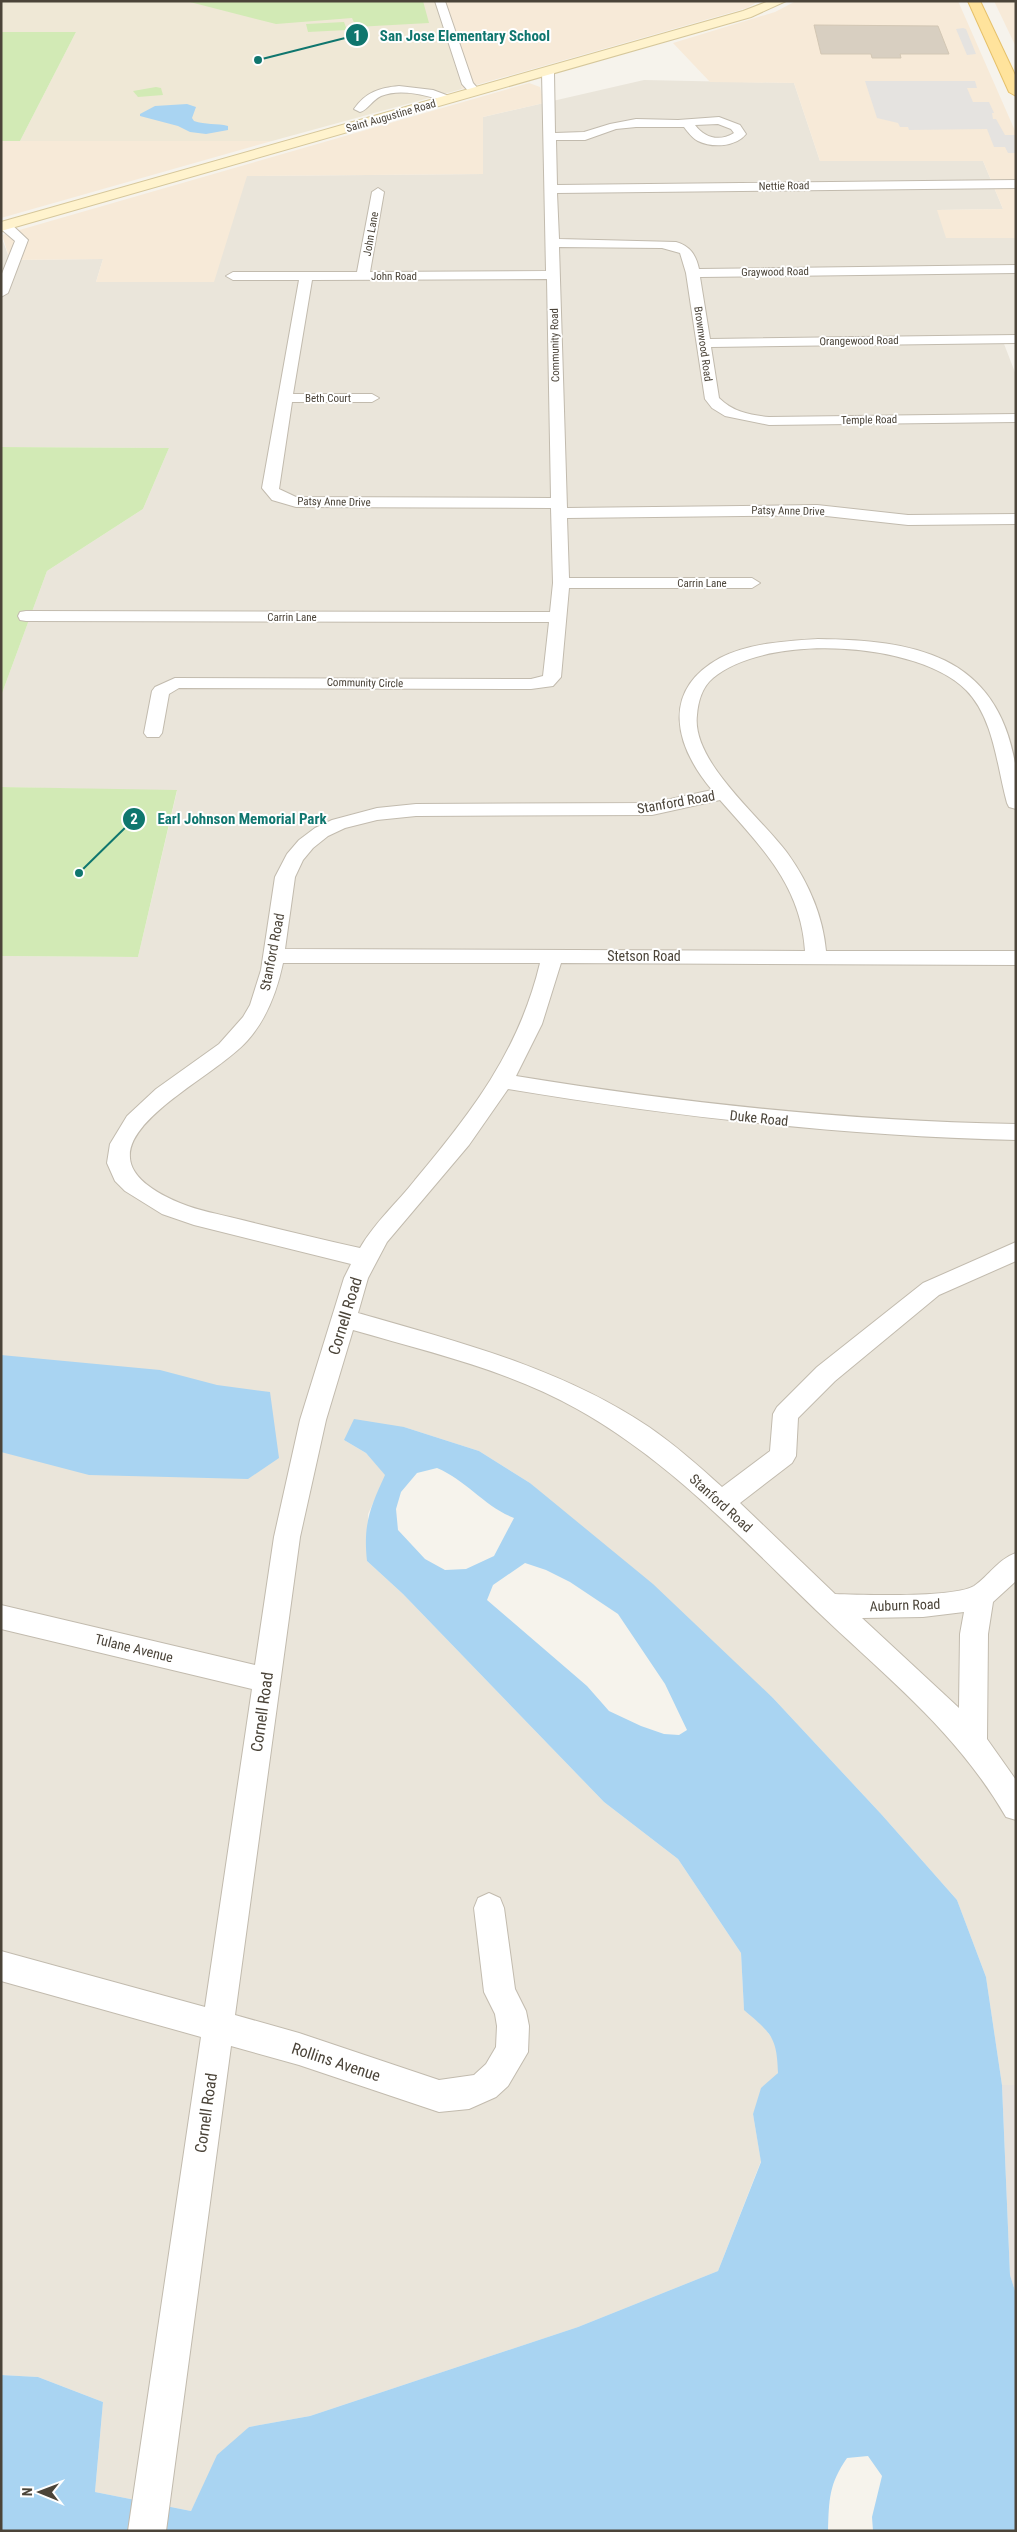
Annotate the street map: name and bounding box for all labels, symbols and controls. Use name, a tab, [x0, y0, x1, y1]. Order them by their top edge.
callout: San Jose Elementary School	[345, 20, 560, 50]
text: 1	[353, 27, 361, 45]
text: San Jose Elementary School	[380, 27, 550, 45]
street label: Saint Augustine Road	[345, 97, 437, 135]
street label: Nettie Road	[758, 179, 810, 193]
street label: John Lane	[361, 211, 381, 257]
street label: Graywood Road	[741, 265, 809, 279]
street label: John Road	[371, 270, 417, 283]
street label: Brownwood Road	[691, 306, 715, 382]
street label: Community Road	[548, 308, 562, 382]
street label: Orangewood Road	[819, 334, 899, 348]
street label: Beth Court	[305, 392, 351, 405]
street label: Temple Road	[841, 413, 897, 427]
street label: Patsy Anne Drive	[297, 495, 371, 509]
street label: Patsy Anne Drive	[751, 504, 825, 518]
street label: Carrin Lane	[677, 577, 727, 590]
street label: Carrin Lane	[267, 611, 317, 624]
street label: Community Circle	[327, 676, 403, 690]
street label: Stanford Road	[636, 787, 716, 817]
callout: Earl Johnson Memorial Park	[122, 804, 336, 834]
text: 2	[130, 810, 138, 828]
text: Earl Johnson Memorial Park	[157, 810, 327, 828]
street label: Stanford Road	[257, 912, 287, 992]
street label: Stetson Road	[607, 948, 681, 964]
street label: Duke Road	[729, 1107, 789, 1129]
street label: Cornell Road	[324, 1275, 366, 1357]
street label: Stanford Road	[686, 1471, 756, 1535]
street label: Auburn Road	[869, 1596, 941, 1614]
street label: Tulane Avenue	[93, 1631, 175, 1666]
street label: Cornell Road	[247, 1671, 277, 1753]
street label: Rollins Avenue	[289, 2039, 383, 2085]
street label: Cornell Road	[191, 2072, 221, 2154]
north arrow	[15, 2467, 65, 2517]
text: N	[19, 2487, 35, 2496]

